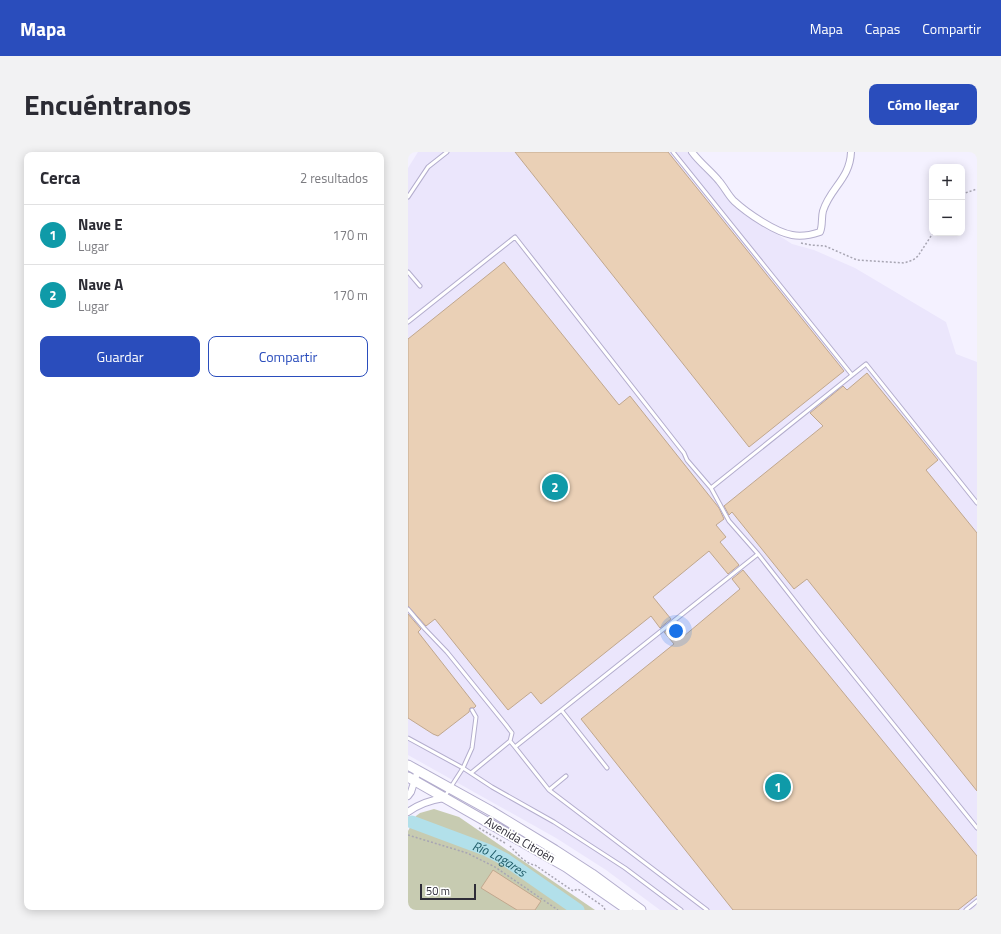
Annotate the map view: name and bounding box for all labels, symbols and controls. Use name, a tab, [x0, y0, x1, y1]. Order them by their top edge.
text: Mapa	[20, 14, 66, 43]
text: Mapa	[810, 18, 843, 39]
text: Capas	[865, 18, 900, 39]
text: Compartir	[922, 18, 981, 39]
text: Encuéntranos	[24, 83, 191, 126]
button: Cómo llegar	[869, 84, 977, 125]
map controls	[929, 164, 965, 236]
button: +	[929, 164, 965, 200]
text: Cerca	[40, 165, 80, 191]
text: 2 resultados	[300, 168, 368, 188]
button: −	[929, 200, 965, 236]
text: Nave E	[78, 213, 123, 236]
text: 1	[49, 225, 57, 245]
text: 170 m	[332, 225, 368, 245]
text: Lugar	[78, 236, 109, 256]
text: Nave A	[78, 273, 123, 296]
text: 2	[49, 285, 57, 305]
text: 170 m	[332, 285, 368, 305]
text: Lugar	[78, 296, 109, 316]
button: Guardar	[40, 336, 200, 377]
button: Compartir	[208, 336, 368, 377]
pin: 2	[542, 472, 568, 502]
your location	[666, 621, 686, 641]
pin: 1	[765, 772, 791, 802]
street label: Avenida Citroën	[481, 812, 559, 868]
water label: Río Lagares	[470, 835, 532, 882]
scale bar	[420, 882, 476, 901]
text: 50 m	[426, 883, 450, 899]

